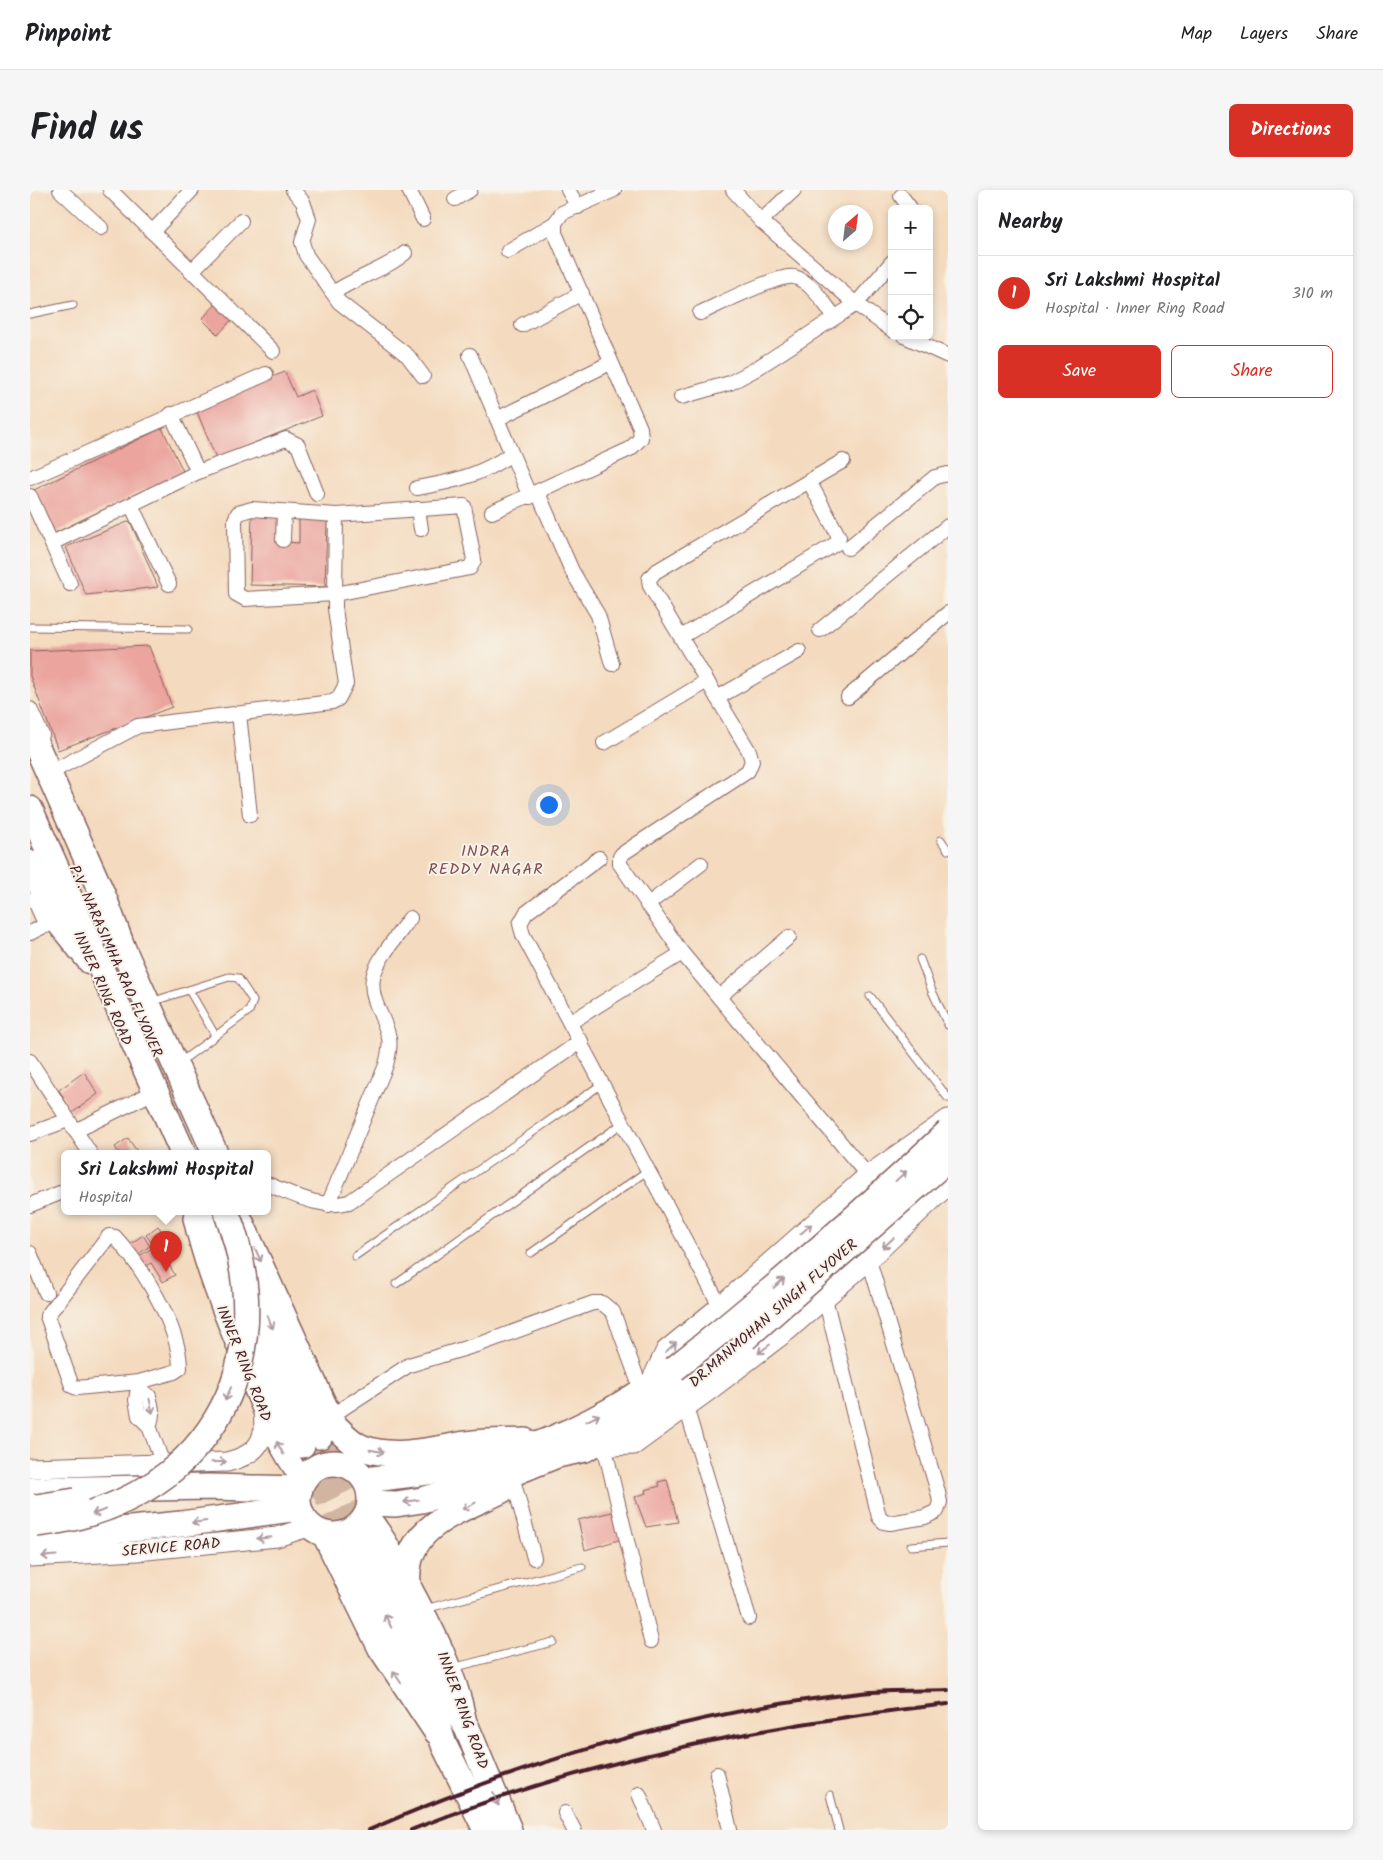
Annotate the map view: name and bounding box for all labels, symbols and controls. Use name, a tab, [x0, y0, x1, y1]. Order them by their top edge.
text: Pinpoint	[25, 15, 112, 54]
text: Map	[1181, 20, 1212, 49]
text: Layers	[1240, 20, 1288, 49]
text: Share	[1316, 20, 1358, 49]
text: Find us	[30, 102, 143, 158]
button: Directions	[1229, 104, 1353, 157]
north arrow	[828, 205, 873, 250]
map controls	[888, 205, 933, 340]
button: +	[888, 205, 933, 250]
text: Nearby	[998, 206, 1063, 239]
button: −	[888, 250, 933, 295]
text: Sri Lakshmi Hospital	[1045, 266, 1220, 296]
text: 1	[1012, 281, 1016, 306]
text: 310 m	[1292, 281, 1333, 306]
button: locate	[888, 295, 933, 340]
text: Hospital · Inner Ring Road	[1045, 296, 1224, 321]
button: Save	[998, 345, 1161, 398]
button: Share	[1171, 345, 1333, 398]
your location	[536, 792, 562, 818]
district label: INDRA REDDY NAGAR	[428, 839, 544, 882]
street label: P.V. NARASIMHA RAO FLYOVER	[62, 861, 169, 1062]
street label: INNER RING ROAD	[66, 927, 138, 1050]
popup	[61, 1150, 271, 1215]
text: Sri Lakshmi Hospital	[79, 1155, 253, 1185]
one-way arrow	[895, 1170, 908, 1182]
text: Hospital	[79, 1185, 132, 1210]
one-way arrow	[800, 1223, 813, 1234]
pin: 1	[150, 1231, 182, 1272]
street label: DR.MANMOHAN SINGH FLYOVER	[684, 1233, 864, 1394]
one-way arrow	[881, 1237, 894, 1249]
one-way arrow	[254, 1247, 264, 1262]
one-way arrow	[773, 1277, 786, 1289]
street label: INNER RING ROAD	[209, 1301, 278, 1426]
one-way arrow	[266, 1314, 275, 1329]
one-way arrow	[664, 1341, 677, 1353]
one-way arrow	[757, 1344, 771, 1354]
one-way arrow	[223, 1386, 233, 1401]
one-way arrow	[147, 1397, 156, 1413]
one-way arrow	[585, 1413, 600, 1422]
one-way arrow	[275, 1441, 285, 1455]
one-way arrow	[368, 1446, 384, 1456]
one-way arrow	[210, 1457, 226, 1466]
one-way arrow	[403, 1497, 419, 1507]
one-way arrow	[462, 1501, 477, 1511]
one-way arrow	[92, 1508, 108, 1517]
one-way arrow	[192, 1517, 208, 1527]
street label: SERVICE ROAD	[121, 1532, 222, 1564]
one-way arrow	[256, 1533, 272, 1543]
one-way arrow	[42, 1551, 58, 1561]
one-way arrow	[383, 1614, 393, 1629]
street label: INNER RING ROAD	[430, 1648, 495, 1773]
one-way arrow	[391, 1670, 401, 1684]
one-way arrow	[492, 1791, 501, 1806]

